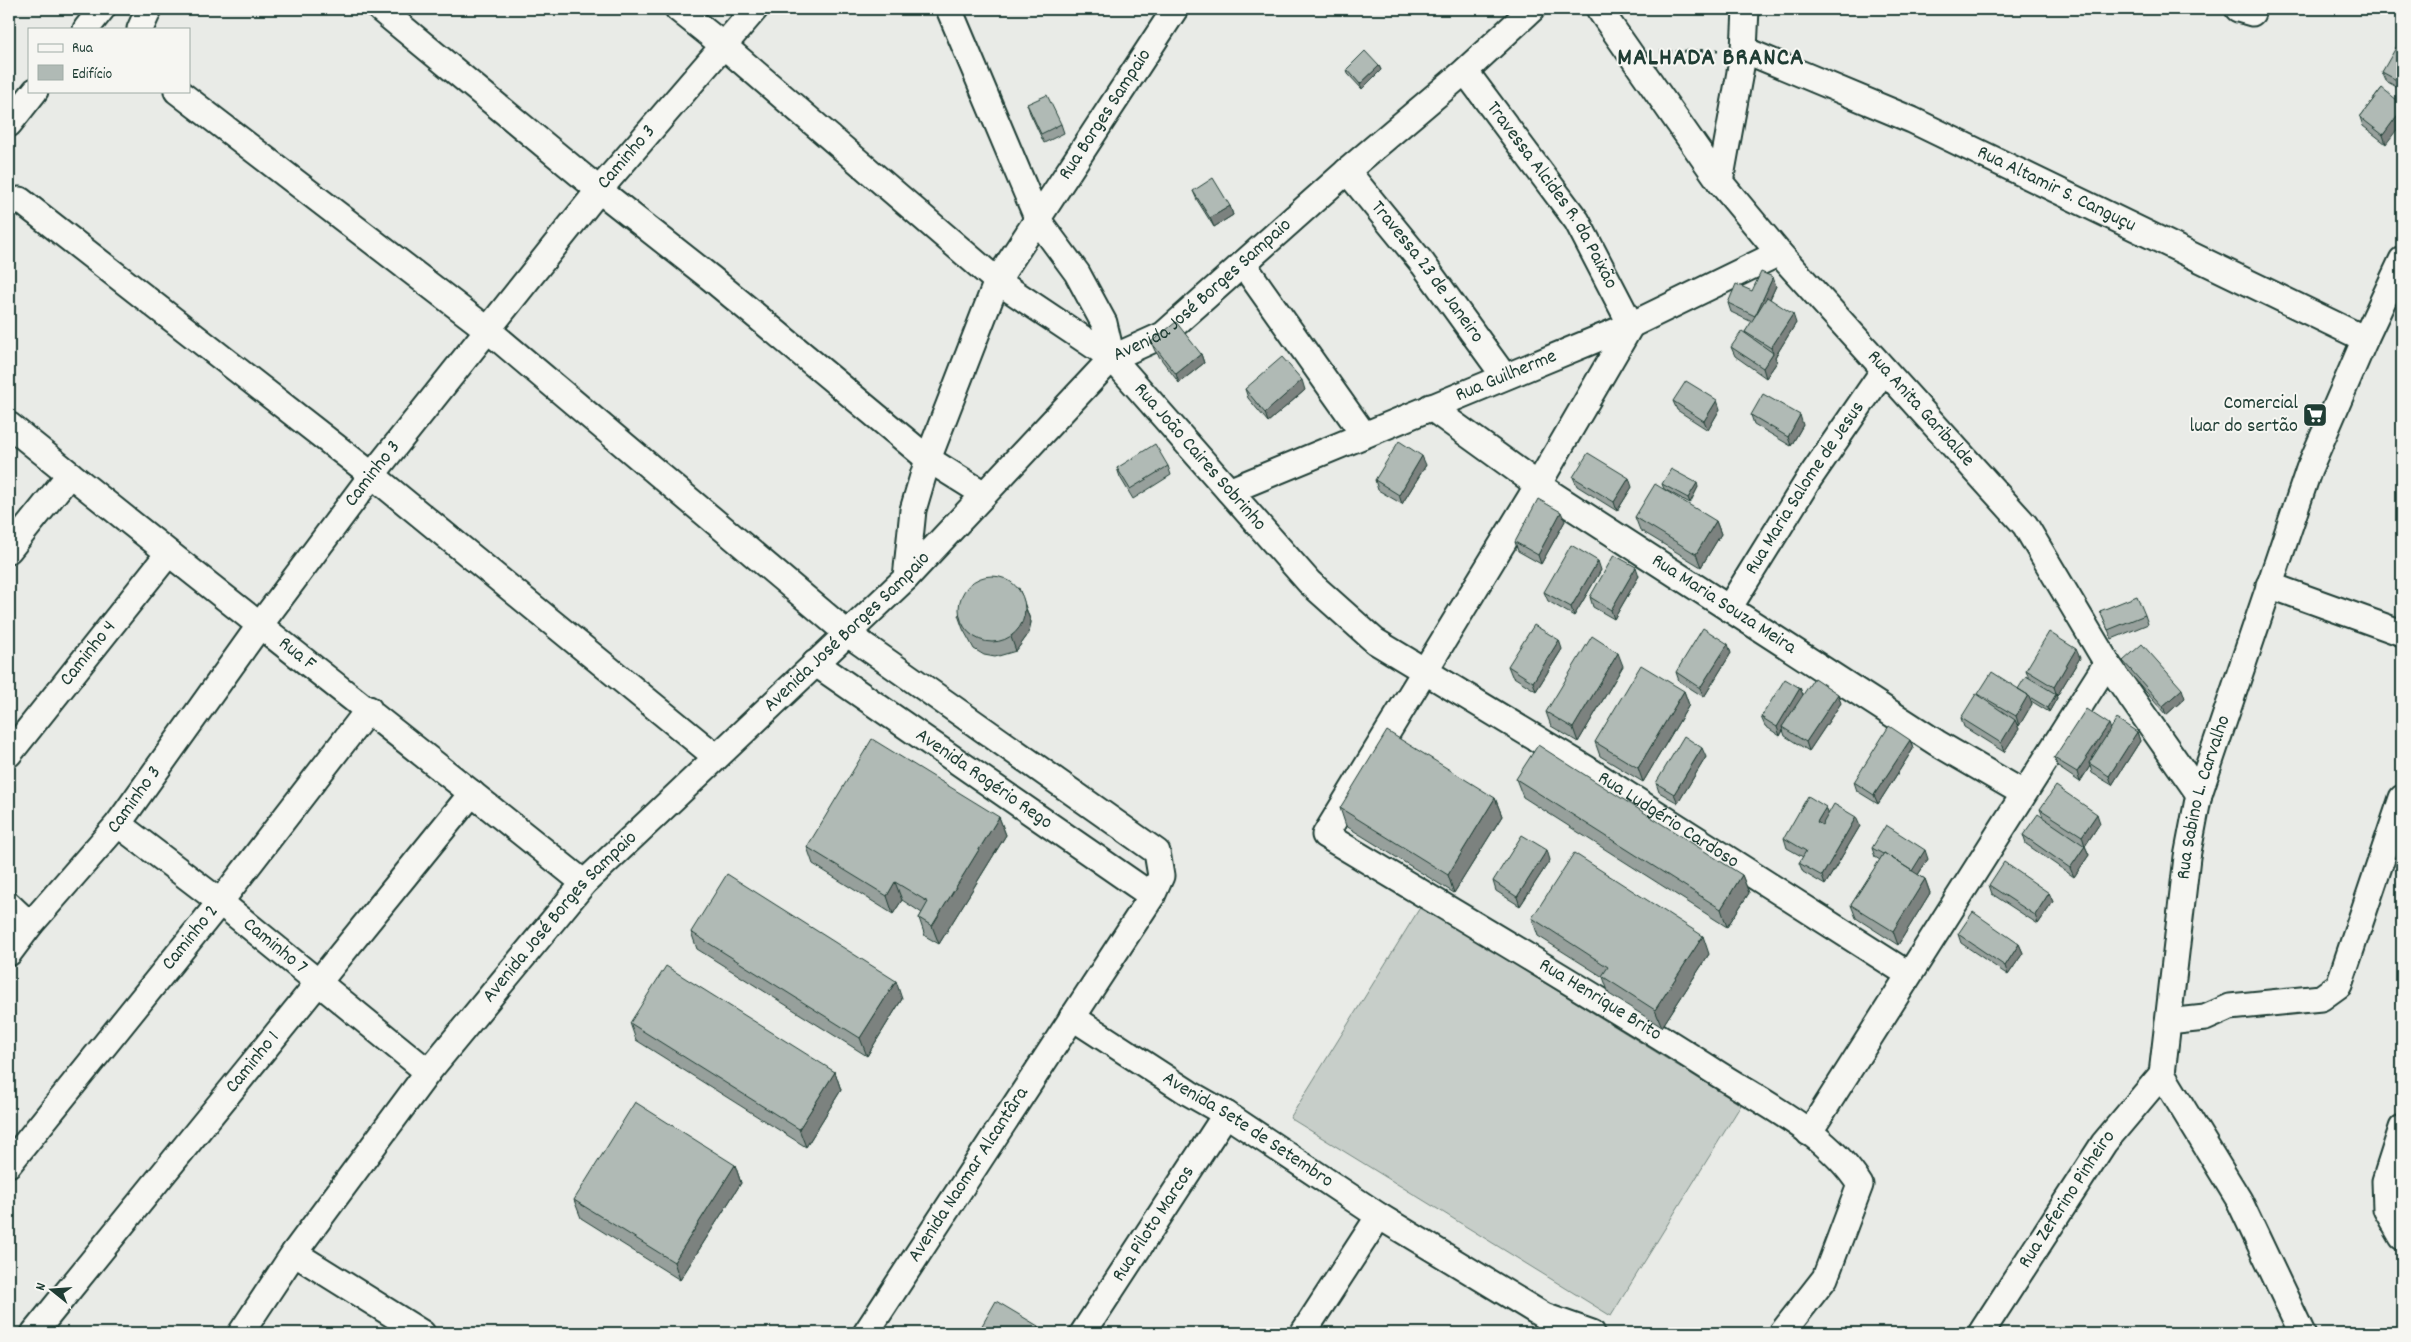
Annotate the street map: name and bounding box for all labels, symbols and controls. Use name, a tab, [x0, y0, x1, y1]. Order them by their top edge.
legend	[28, 28, 190, 92]
text: Rua	[72, 38, 94, 60]
district label: MALHADA BRANCA	[1617, 41, 1805, 77]
street label: Rua Borges Sampaio	[1052, 44, 1159, 186]
text: Edifício	[72, 64, 112, 86]
street label: Travessa Alcides R. da Paixão	[1479, 96, 1624, 294]
street label: Caminho 3	[591, 119, 663, 196]
street label: Rua Altamir S. Canguçu	[1972, 139, 2140, 240]
street label: Travessa 23 de Janeiro	[1363, 195, 1490, 349]
street label: Avenida José Borges Sampaio	[1109, 212, 1298, 370]
street label: Rua Guilherme	[1451, 343, 1561, 410]
street label: Rua Anita Garibalde	[1860, 344, 1981, 474]
street label: Rua João Caires Sobrinho	[1127, 377, 1272, 538]
place label: Comercial luar do sertão	[2189, 390, 2298, 441]
street label: Rua Maria Salome de Jesus	[1739, 396, 1872, 581]
supermarket icon: Comercial luar do sertão	[2302, 402, 2328, 428]
street label: Caminho 3	[338, 435, 408, 513]
street label: Avenida José Borges Sampaio	[758, 546, 938, 719]
street label: Rua Maria Souza Meira	[1645, 548, 1802, 662]
street label: Caminho 4	[54, 615, 124, 693]
street label: Rua F	[272, 631, 322, 678]
street label: Rua Sabino L. Carvalho	[2170, 712, 2239, 881]
street label: Avenida Rogério Rego	[909, 722, 1058, 837]
street label: Caminho 3	[101, 761, 169, 841]
street label: Rua Ludgério Cardoso	[1592, 765, 1744, 876]
street label: Avenida José Borges Sampaio	[476, 825, 644, 1009]
street label: Caminho 2	[156, 899, 226, 977]
street label: Caminho 7	[236, 912, 313, 982]
street label: Rua Henrique Brito	[1533, 952, 1667, 1049]
street label: Caminho 1	[219, 1026, 287, 1100]
street label: Avenida Sete de Setembro	[1157, 1065, 1339, 1196]
street label: Avenida Naomar Alcantâra	[902, 1081, 1037, 1268]
street label: Rua Zeferino Pinheiro	[2012, 1124, 2123, 1274]
street label: Rua Piloto Marcos	[1106, 1161, 1202, 1288]
north arrow	[28, 1264, 78, 1314]
text: N	[31, 1280, 52, 1293]

